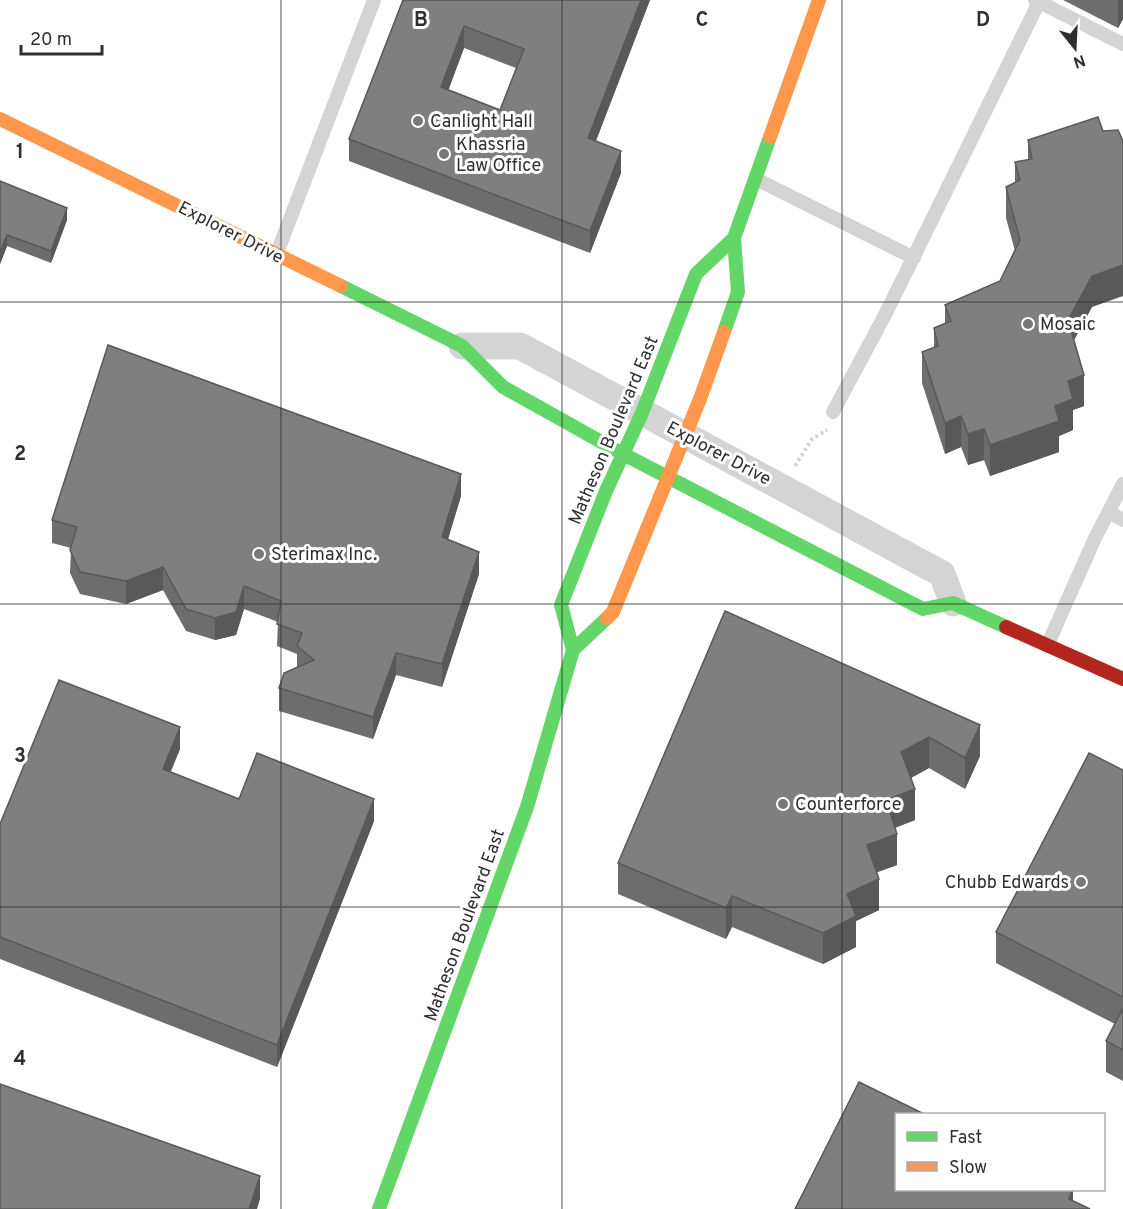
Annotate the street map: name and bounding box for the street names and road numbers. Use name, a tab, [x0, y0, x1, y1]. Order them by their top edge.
street label: Explorer Drive	[174, 197, 287, 270]
street label: Matheson Boulevard East	[564, 333, 665, 528]
street label: Explorer Drive	[662, 417, 775, 492]
street label: Matheson Boulevard East	[420, 826, 511, 1025]

